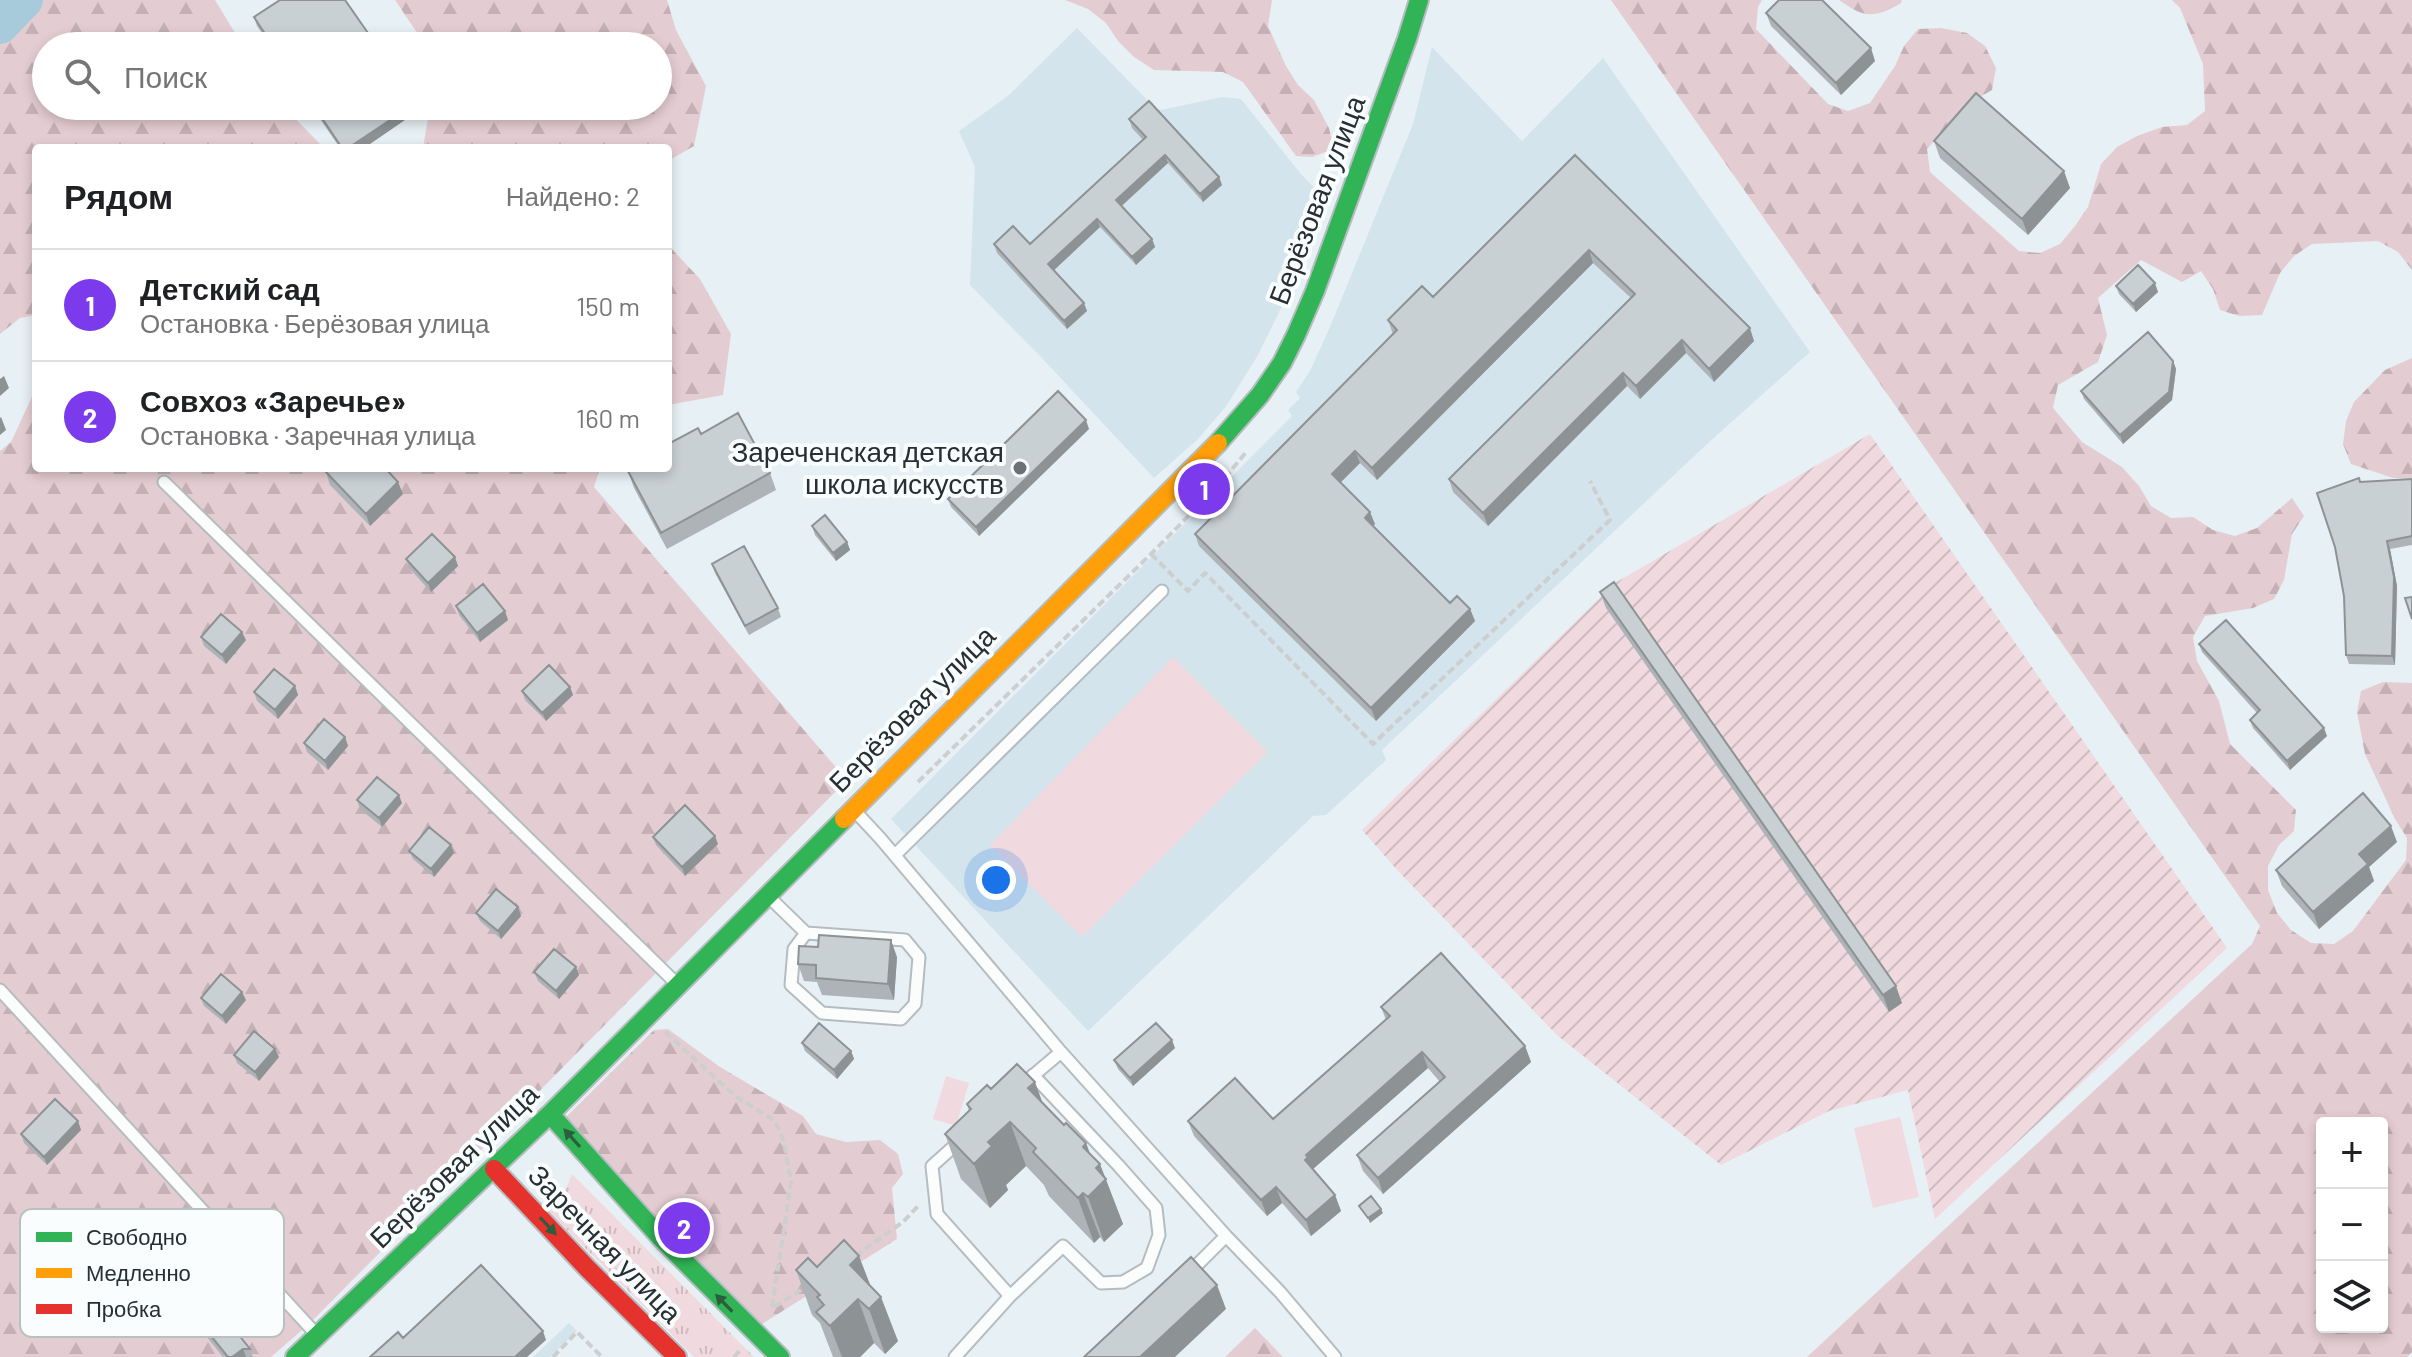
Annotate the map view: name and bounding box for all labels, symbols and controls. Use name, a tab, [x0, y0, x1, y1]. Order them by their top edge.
search box	[32, 32, 672, 120]
icon: search	[60, 54, 104, 98]
text: Поиск	[124, 58, 207, 94]
street label: Берёзовая улица	[1261, 90, 1372, 309]
text: Рядом	[64, 175, 173, 216]
text: Найдено: 2	[506, 180, 640, 211]
text: Детский сад	[140, 270, 320, 306]
text: 1	[85, 290, 95, 321]
text: 150 m	[576, 290, 640, 321]
text: Остановка · Берёзовая улица	[140, 307, 489, 338]
text: Совхоз «Заречье»	[140, 382, 406, 418]
text: 2	[83, 402, 97, 433]
text: 160 m	[576, 402, 640, 433]
text: Остановка · Заречная улица	[140, 419, 476, 450]
place label: Зареченская детская школа искусств	[731, 434, 1004, 500]
marker: Зареченская детская школа искусств	[1011, 459, 1029, 477]
pin: 1	[1178, 459, 1230, 519]
street label: Берёзовая улица	[821, 618, 1002, 798]
your location	[976, 860, 1016, 900]
street label: Берёзовая улица	[362, 1076, 545, 1254]
map controls	[2316, 1117, 2388, 1333]
button: +	[2316, 1117, 2388, 1189]
one-way arrow	[563, 1129, 581, 1148]
street label: Заречная улица	[522, 1157, 690, 1330]
button: −	[2316, 1189, 2388, 1261]
pin: 2	[658, 1198, 710, 1258]
legend	[20, 1209, 284, 1337]
one-way arrow	[538, 1216, 556, 1235]
text: Свободно	[86, 1223, 187, 1250]
text: Медленно	[86, 1259, 191, 1286]
button: layers	[2316, 1261, 2388, 1333]
one-way arrow	[715, 1294, 734, 1313]
text: Пробка	[86, 1295, 162, 1322]

